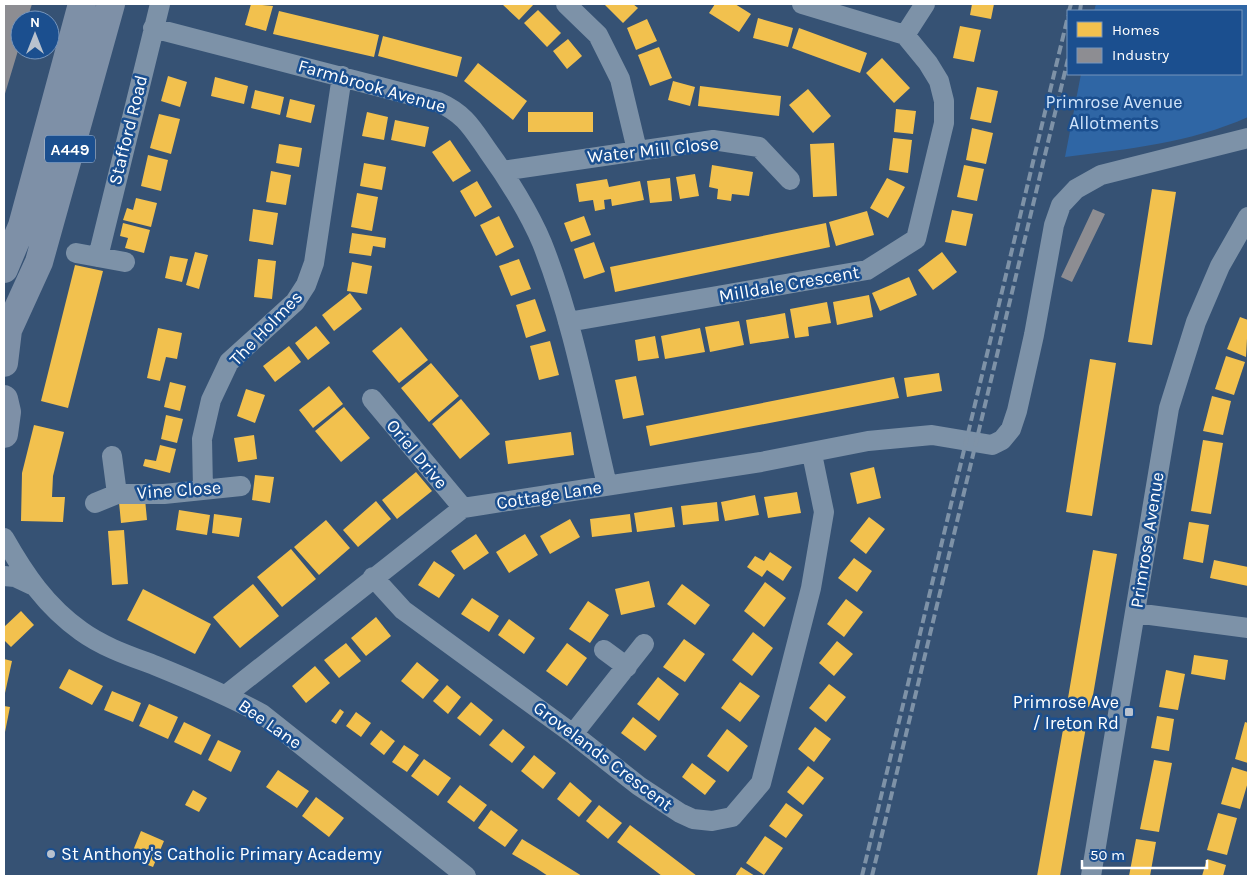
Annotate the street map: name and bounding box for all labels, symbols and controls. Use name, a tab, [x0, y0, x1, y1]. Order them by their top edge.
north arrow	[10, 10, 60, 60]
legend	[1067, 10, 1242, 75]
text: N	[30, 14, 40, 31]
text: Homes	[1112, 21, 1160, 39]
text: Industry	[1112, 46, 1169, 64]
street label: Farmbrook Avenue	[296, 54, 448, 118]
street label: Stafford Road	[104, 73, 152, 187]
park label: Primrose Avenue Allotments	[1045, 91, 1183, 134]
street label: Water Mill Close	[586, 132, 720, 168]
road number: A449	[45, 136, 95, 162]
street label: Milldale Crescent	[717, 261, 861, 307]
street label: The Holmes	[225, 286, 307, 370]
street label: Oriel Drive	[382, 415, 452, 493]
street label: Primrose Avenue	[1125, 471, 1169, 609]
street label: Vine Close	[136, 476, 222, 504]
street label: Cottage Lane	[495, 476, 603, 514]
place label: Primrose Ave / Ireton Rd	[1013, 691, 1119, 734]
street label: Bee Lane	[234, 694, 306, 754]
street label: Grovelands Crescent	[529, 696, 677, 816]
marker: Primrose Ave / Ireton Rd	[1123, 706, 1135, 718]
scale bar	[1082, 838, 1207, 870]
place label: St Anthony's Catholic Primary Academy	[61, 843, 382, 865]
text: 50 m	[1090, 846, 1125, 864]
marker: St Anthony's Catholic Primary Academy	[45, 848, 57, 860]

